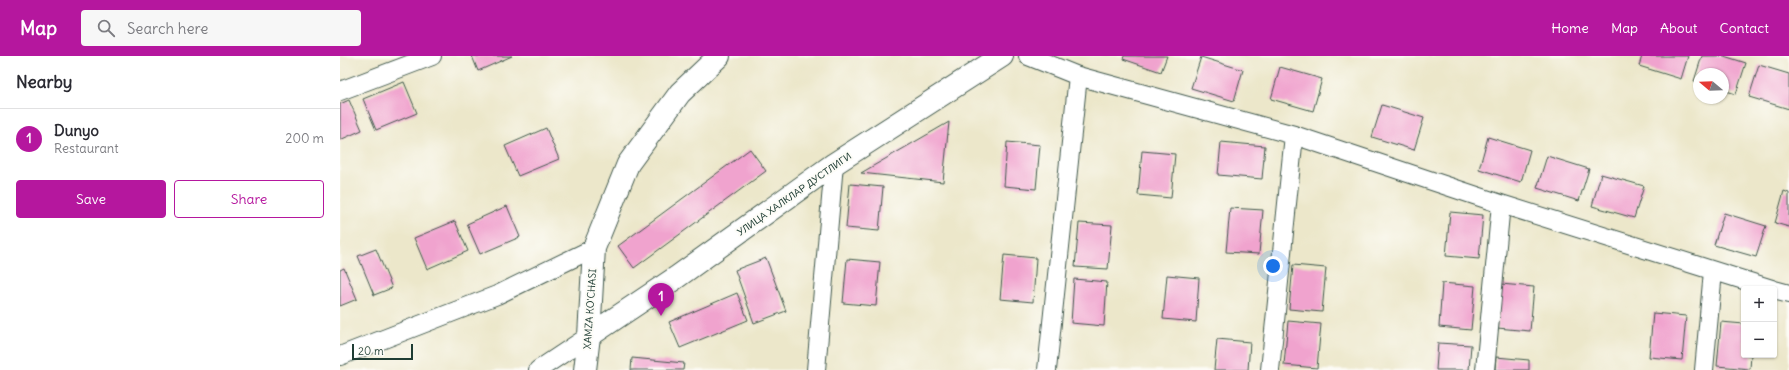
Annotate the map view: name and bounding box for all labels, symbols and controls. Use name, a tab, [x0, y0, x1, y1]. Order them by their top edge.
search box	[81, 10, 361, 46]
text: Map	[20, 16, 57, 40]
icon: search	[95, 17, 117, 39]
text: Search here	[127, 19, 208, 38]
text: Home	[1551, 19, 1589, 37]
text: Map	[1611, 19, 1638, 37]
text: About	[1660, 19, 1698, 37]
text: Contact	[1720, 19, 1769, 37]
north arrow	[1693, 68, 1729, 104]
text: Nearby	[16, 71, 72, 93]
text: Dunyo	[54, 121, 99, 140]
text: 1	[26, 130, 32, 147]
text: 200 m	[285, 130, 324, 147]
text: Restaurant	[54, 140, 119, 157]
street label: УЛИЦА ХАЛКЛАР ДУСТЛИГИ	[734, 149, 854, 239]
button: Save	[16, 180, 166, 218]
button: Share	[174, 180, 324, 218]
your location	[1263, 256, 1283, 276]
street label: XAMZA KO'CHASI	[581, 268, 599, 350]
pin: 1	[648, 283, 674, 316]
map controls	[1741, 286, 1777, 358]
button: +	[1741, 286, 1777, 322]
button: −	[1741, 322, 1777, 358]
scale bar	[352, 342, 413, 361]
text: 20 m	[358, 344, 384, 358]

